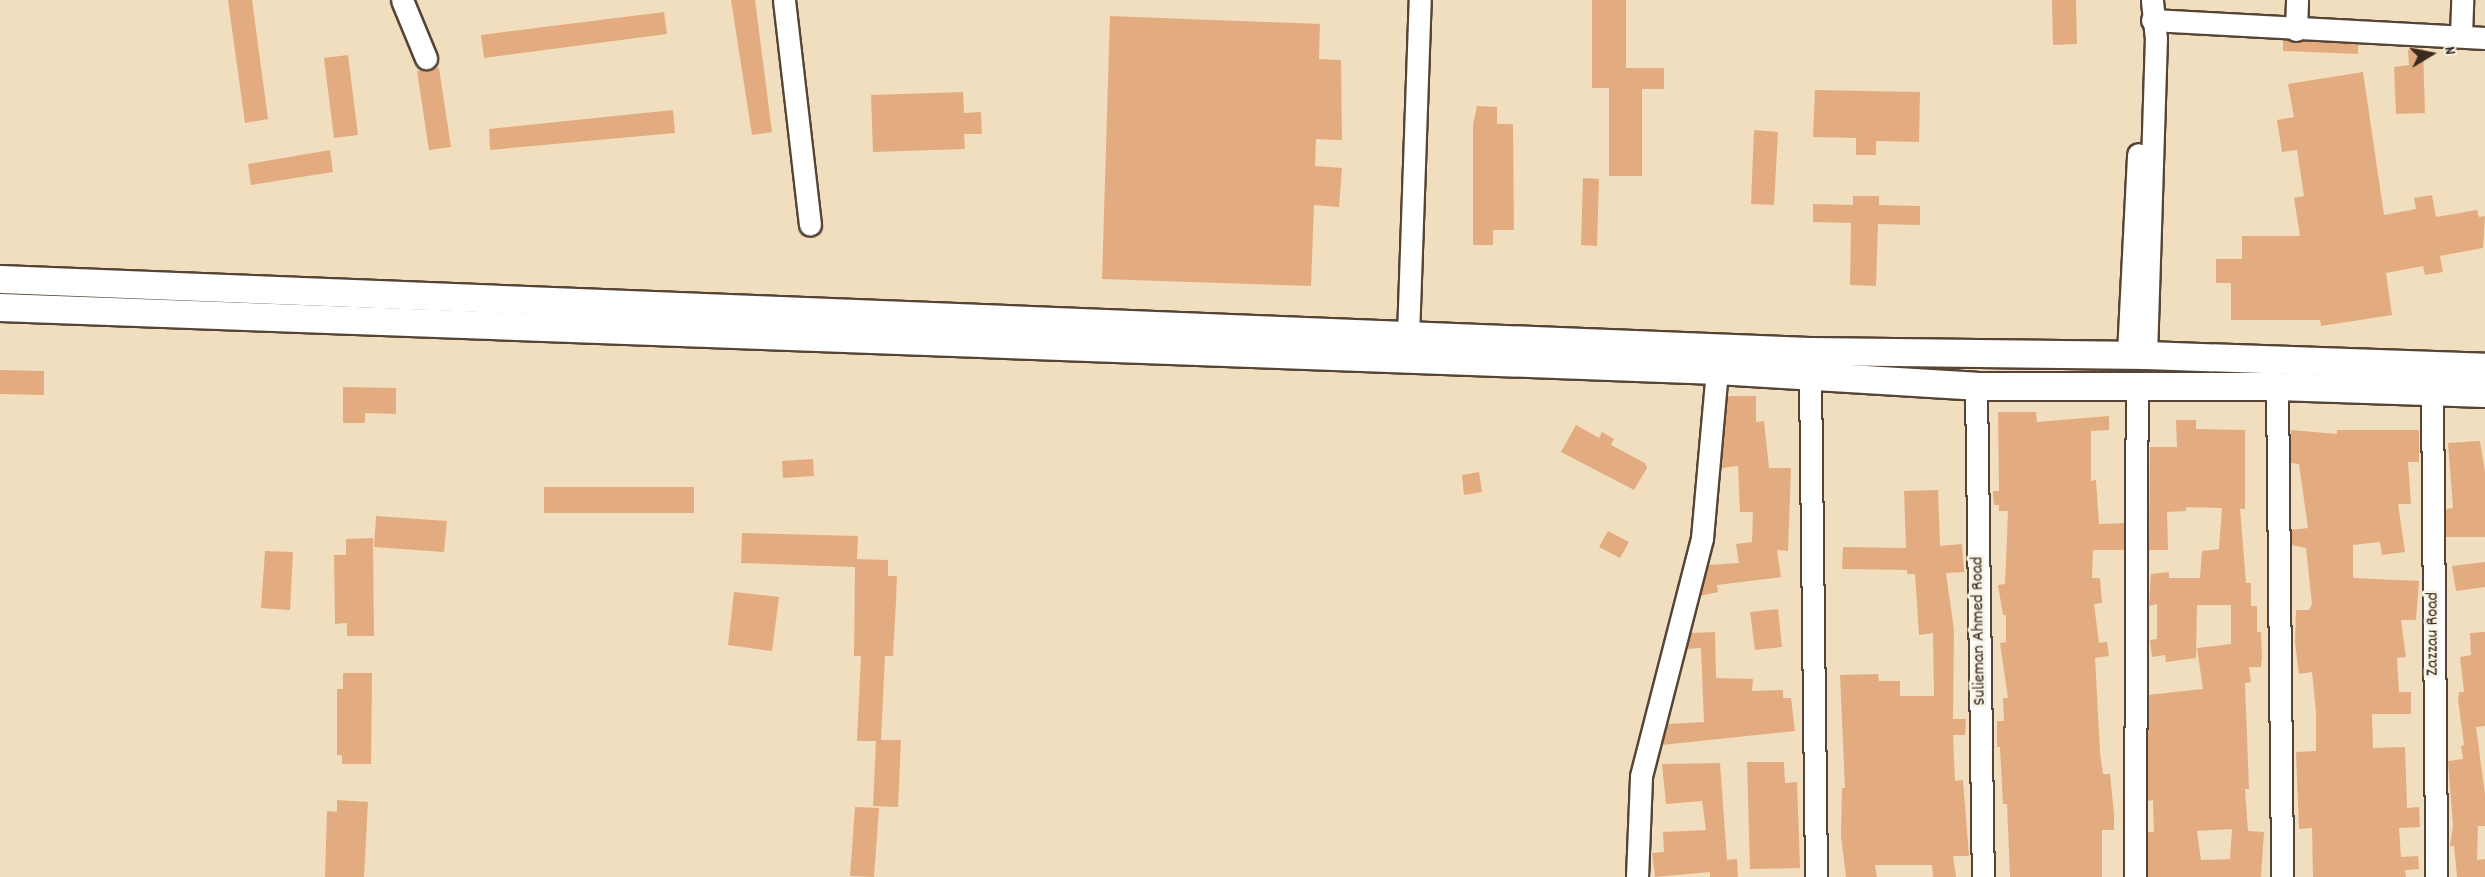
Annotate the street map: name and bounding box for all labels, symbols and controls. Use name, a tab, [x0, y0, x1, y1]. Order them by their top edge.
north arrow	[2401, 24, 2461, 84]
text: N	[2437, 45, 2461, 57]
street label: Sulieman Ahmed Road	[1968, 556, 1992, 706]
street label: Zazzau Road	[2423, 592, 2445, 676]

